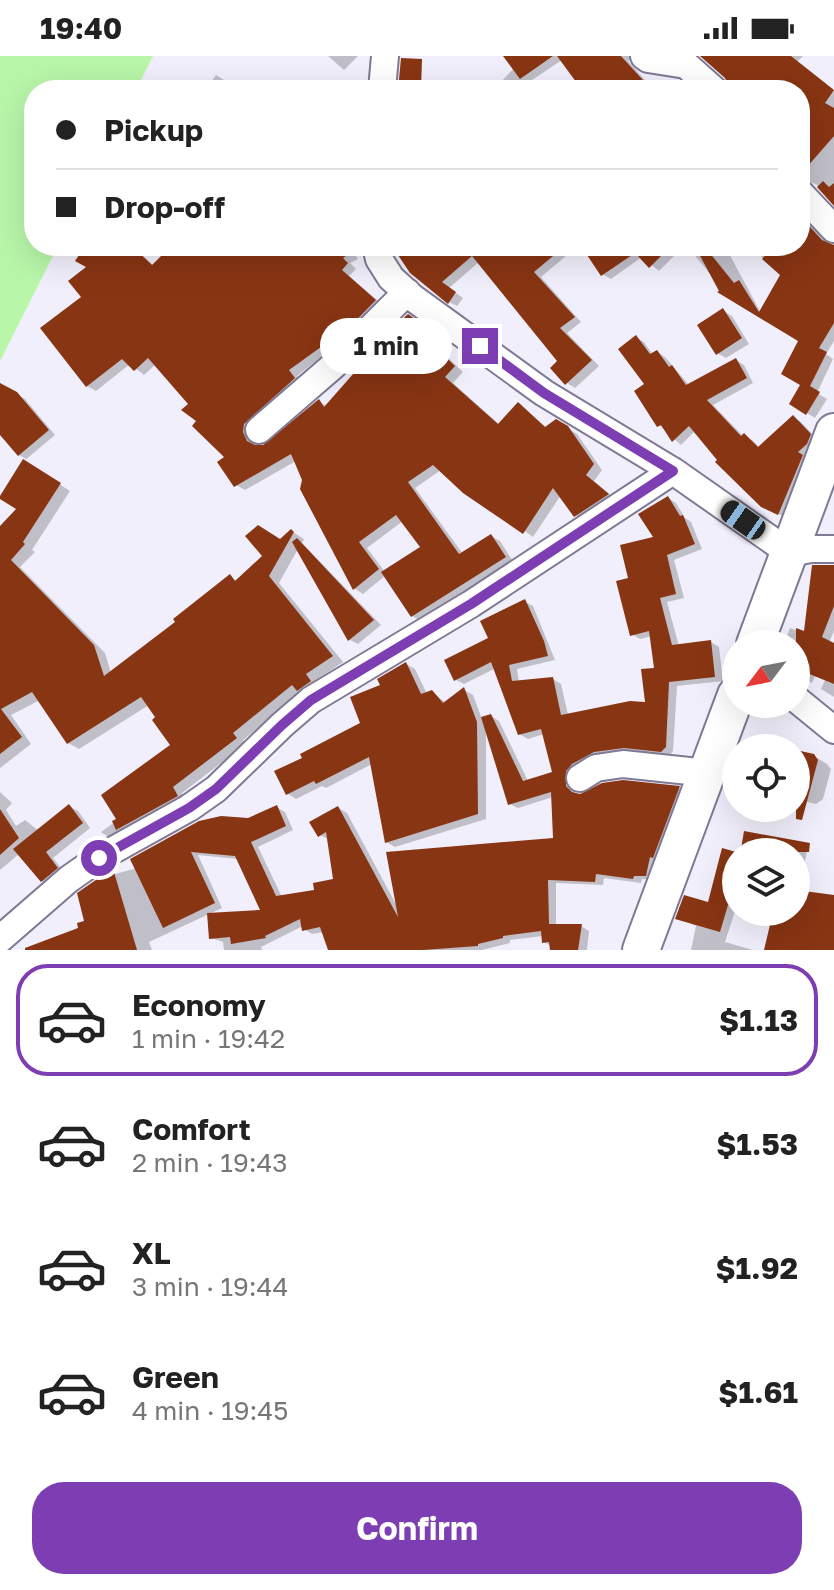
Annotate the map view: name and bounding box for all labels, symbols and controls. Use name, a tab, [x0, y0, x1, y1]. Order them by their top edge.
text: 19:40	[40, 10, 122, 46]
text: Pickup	[104, 112, 203, 148]
text: Drop-off	[104, 189, 225, 225]
callout: 1 min	[320, 318, 452, 374]
route end	[462, 328, 498, 364]
text: 1 min	[353, 330, 419, 361]
car	[716, 496, 770, 544]
north arrow	[722, 630, 810, 718]
map controls	[722, 630, 810, 926]
button: locate	[722, 734, 810, 822]
button: layers	[722, 838, 810, 926]
route start	[81, 840, 117, 876]
icon: car	[36, 984, 108, 1056]
text: Economy	[132, 987, 266, 1023]
text: $1.13	[719, 1002, 798, 1038]
text: 1 min · 19:42	[132, 1023, 285, 1054]
icon: car	[36, 1108, 108, 1180]
text: Comfort	[132, 1111, 251, 1147]
text: $1.53	[716, 1126, 798, 1162]
text: 2 min · 19:43	[132, 1147, 288, 1178]
icon: car	[36, 1232, 108, 1304]
text: XL	[132, 1235, 171, 1271]
text: $1.92	[716, 1250, 798, 1286]
text: 3 min · 19:44	[132, 1271, 288, 1302]
icon: car	[36, 1356, 108, 1428]
text: Green	[132, 1359, 219, 1395]
text: $1.61	[718, 1374, 798, 1410]
text: 4 min · 19:45	[132, 1395, 288, 1426]
button: Confirm	[32, 1482, 802, 1574]

